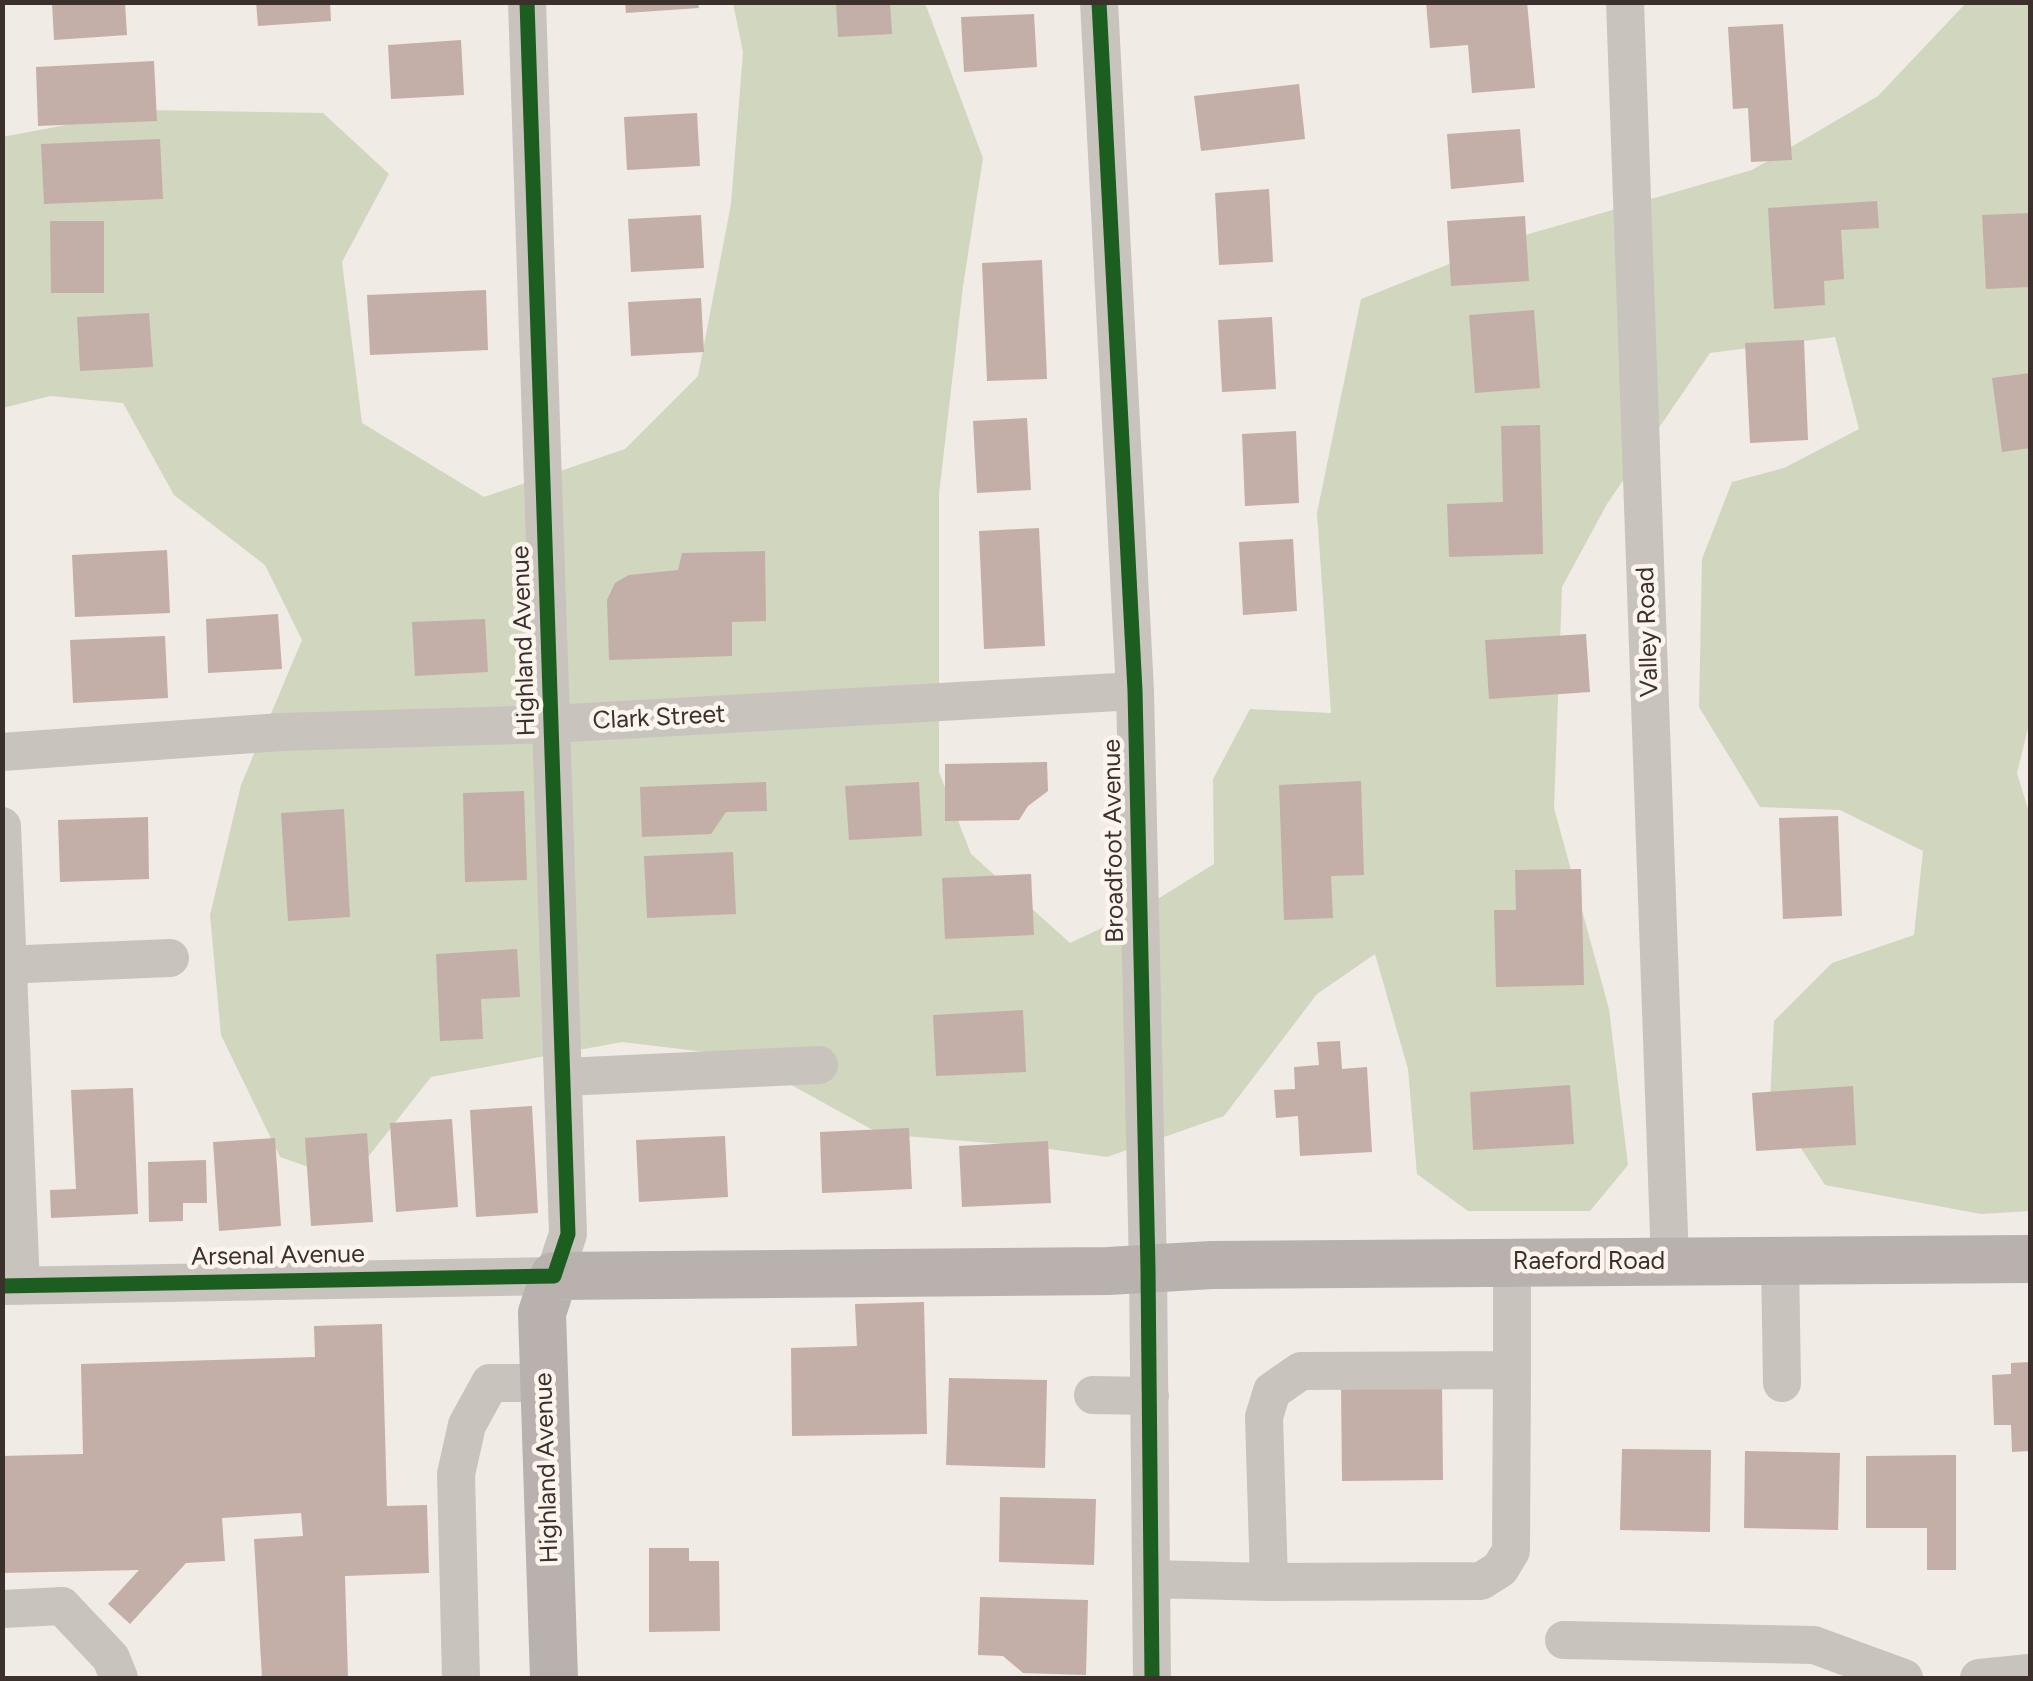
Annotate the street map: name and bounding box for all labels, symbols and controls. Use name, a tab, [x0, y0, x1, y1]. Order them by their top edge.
street label: Highland Avenue	[506, 545, 542, 737]
street label: Valley Road	[1631, 566, 1665, 698]
street label: Clark Street	[592, 700, 726, 736]
street label: Broadfoot Avenue	[1097, 739, 1131, 943]
street label: Arsenal Avenue	[191, 1239, 365, 1273]
street label: Raeford Road	[1513, 1247, 1665, 1277]
street label: Highland Avenue	[529, 1372, 565, 1564]

